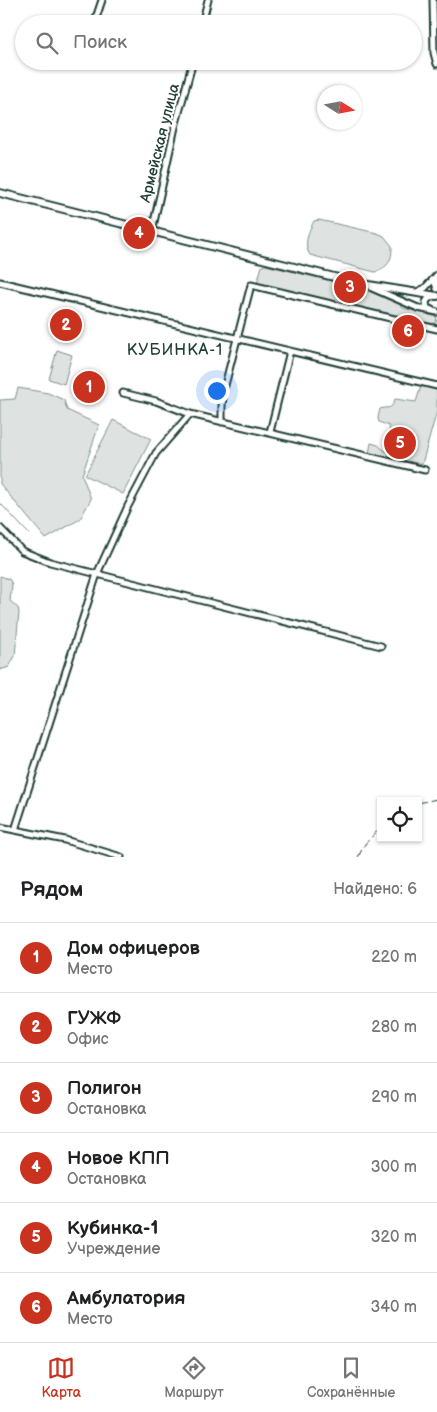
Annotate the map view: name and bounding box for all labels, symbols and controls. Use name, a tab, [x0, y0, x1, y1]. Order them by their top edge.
search box	[15, 15, 422, 70]
icon: search	[33, 29, 61, 57]
text: Поиск	[73, 31, 127, 54]
street label: Армейская улица	[136, 81, 184, 206]
north arrow	[317, 85, 362, 130]
pin: 4	[123, 214, 155, 252]
pin: 3	[334, 268, 366, 306]
pin: 2	[50, 306, 82, 344]
pin: 6	[392, 312, 424, 350]
district label: КУБИНКА-1	[127, 341, 223, 360]
pin: 1	[73, 368, 105, 406]
your location	[204, 378, 230, 404]
pin: 5	[384, 424, 416, 462]
map controls	[377, 797, 422, 842]
button: locate	[377, 797, 422, 842]
text: Рядом	[20, 877, 83, 902]
text: Найдено: 6	[333, 880, 417, 899]
text: Дом офицеров	[67, 937, 200, 960]
text: 1	[33, 948, 39, 967]
text: 220 m	[371, 948, 417, 967]
text: Место	[67, 960, 113, 979]
text: ГУЖФ	[67, 1007, 121, 1030]
text: 2	[31, 1018, 41, 1037]
text: 280 m	[371, 1018, 417, 1037]
text: Офис	[67, 1030, 109, 1049]
text: Полигон	[67, 1077, 142, 1100]
text: 3	[31, 1088, 41, 1107]
text: 290 m	[371, 1088, 417, 1107]
text: Остановка	[67, 1100, 146, 1119]
text: Новое КПП	[67, 1147, 170, 1170]
text: 4	[31, 1158, 41, 1177]
text: 300 m	[371, 1158, 417, 1177]
text: Остановка	[67, 1170, 146, 1189]
text: Кубинка-1	[67, 1217, 159, 1240]
text: 5	[31, 1228, 41, 1247]
text: 320 m	[371, 1228, 417, 1247]
text: Учреждение	[67, 1240, 160, 1259]
text: Амбулатория	[67, 1287, 186, 1310]
text: 6	[31, 1298, 41, 1317]
text: 340 m	[370, 1298, 417, 1317]
text: Место	[67, 1310, 113, 1329]
tab: Карта	[42, 1354, 81, 1401]
tab: Маршрут	[164, 1354, 224, 1401]
tab: Сохранённые	[307, 1354, 395, 1401]

